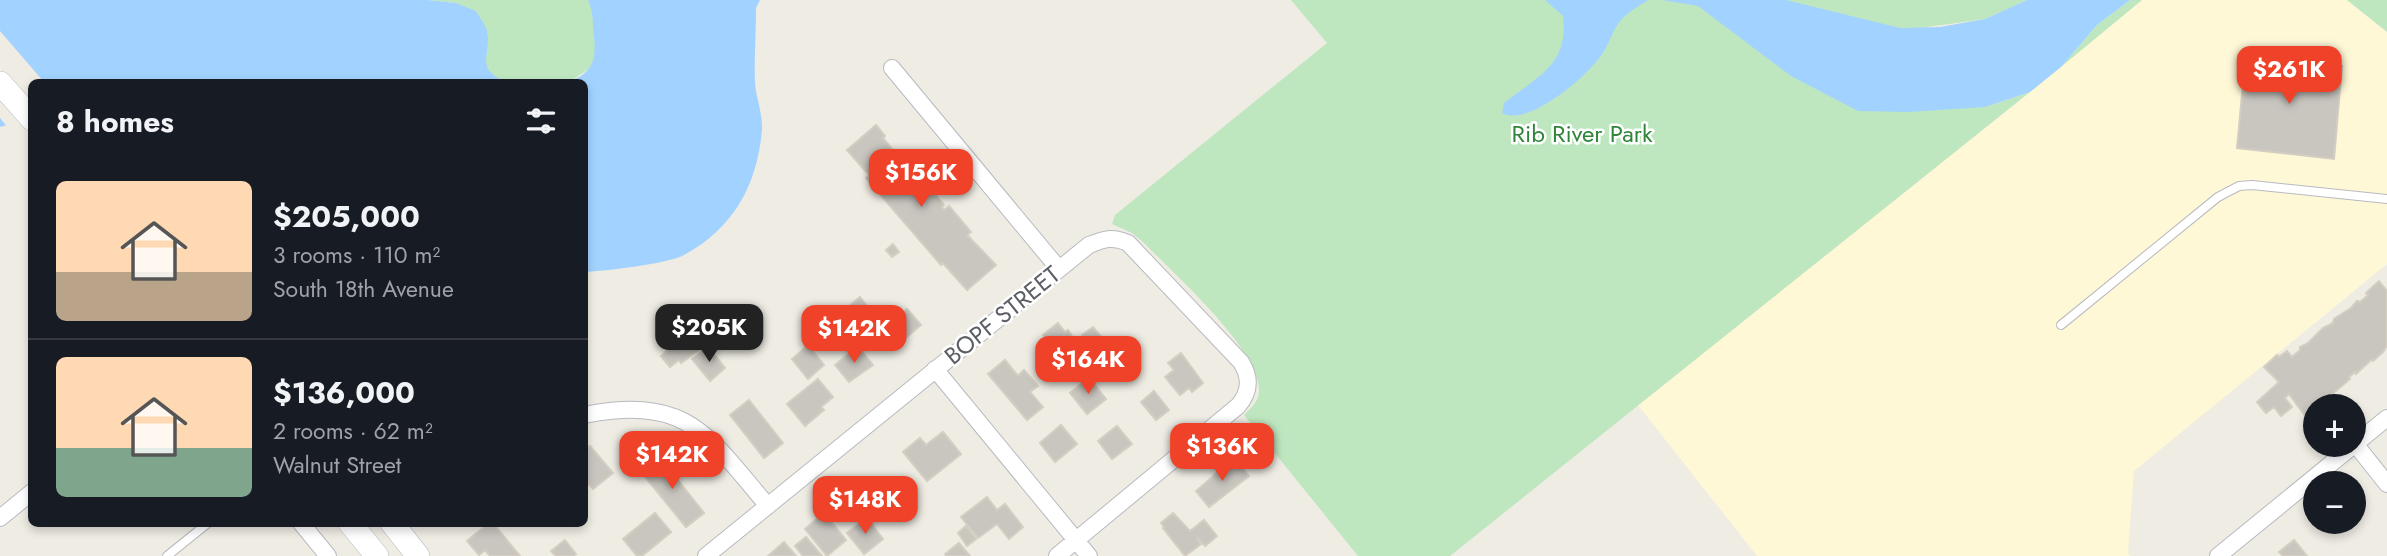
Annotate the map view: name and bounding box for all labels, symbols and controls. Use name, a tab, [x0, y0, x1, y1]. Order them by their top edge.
pin: $261K	[2240, 46, 2338, 106]
text: $261K	[2253, 52, 2325, 86]
text: 8 homes	[56, 100, 174, 143]
icon: filters	[522, 102, 560, 140]
park label: Rib River Park	[1512, 116, 1653, 151]
pin: $156K	[872, 150, 970, 209]
text: $156K	[885, 155, 957, 189]
text: $205,000	[273, 195, 420, 238]
icon: home	[112, 209, 196, 293]
text: 3 rooms · 110 m²	[273, 238, 440, 272]
street label: BOPF STREET	[937, 257, 1067, 373]
text: South 18th Avenue	[273, 272, 454, 306]
pin: $205K	[660, 304, 758, 364]
pin: $142K	[805, 306, 903, 365]
text: $205K	[671, 310, 747, 344]
text: $142K	[817, 311, 891, 345]
pin: $164K	[1039, 336, 1137, 396]
text: $164K	[1051, 342, 1125, 376]
text: $136,000	[273, 371, 415, 414]
icon: home	[112, 385, 196, 469]
map controls	[2303, 394, 2366, 534]
button: +	[2303, 394, 2366, 457]
text: 2 rooms · 62 m²	[273, 414, 433, 448]
pin: $136K	[1173, 424, 1271, 483]
text: $136K	[1186, 429, 1258, 463]
pin: $142K	[623, 432, 721, 491]
text: $142K	[635, 437, 709, 471]
text: Walnut Street	[273, 448, 401, 482]
button: −	[2303, 471, 2366, 534]
pin: $148K	[816, 476, 914, 536]
text: $148K	[829, 482, 901, 516]

